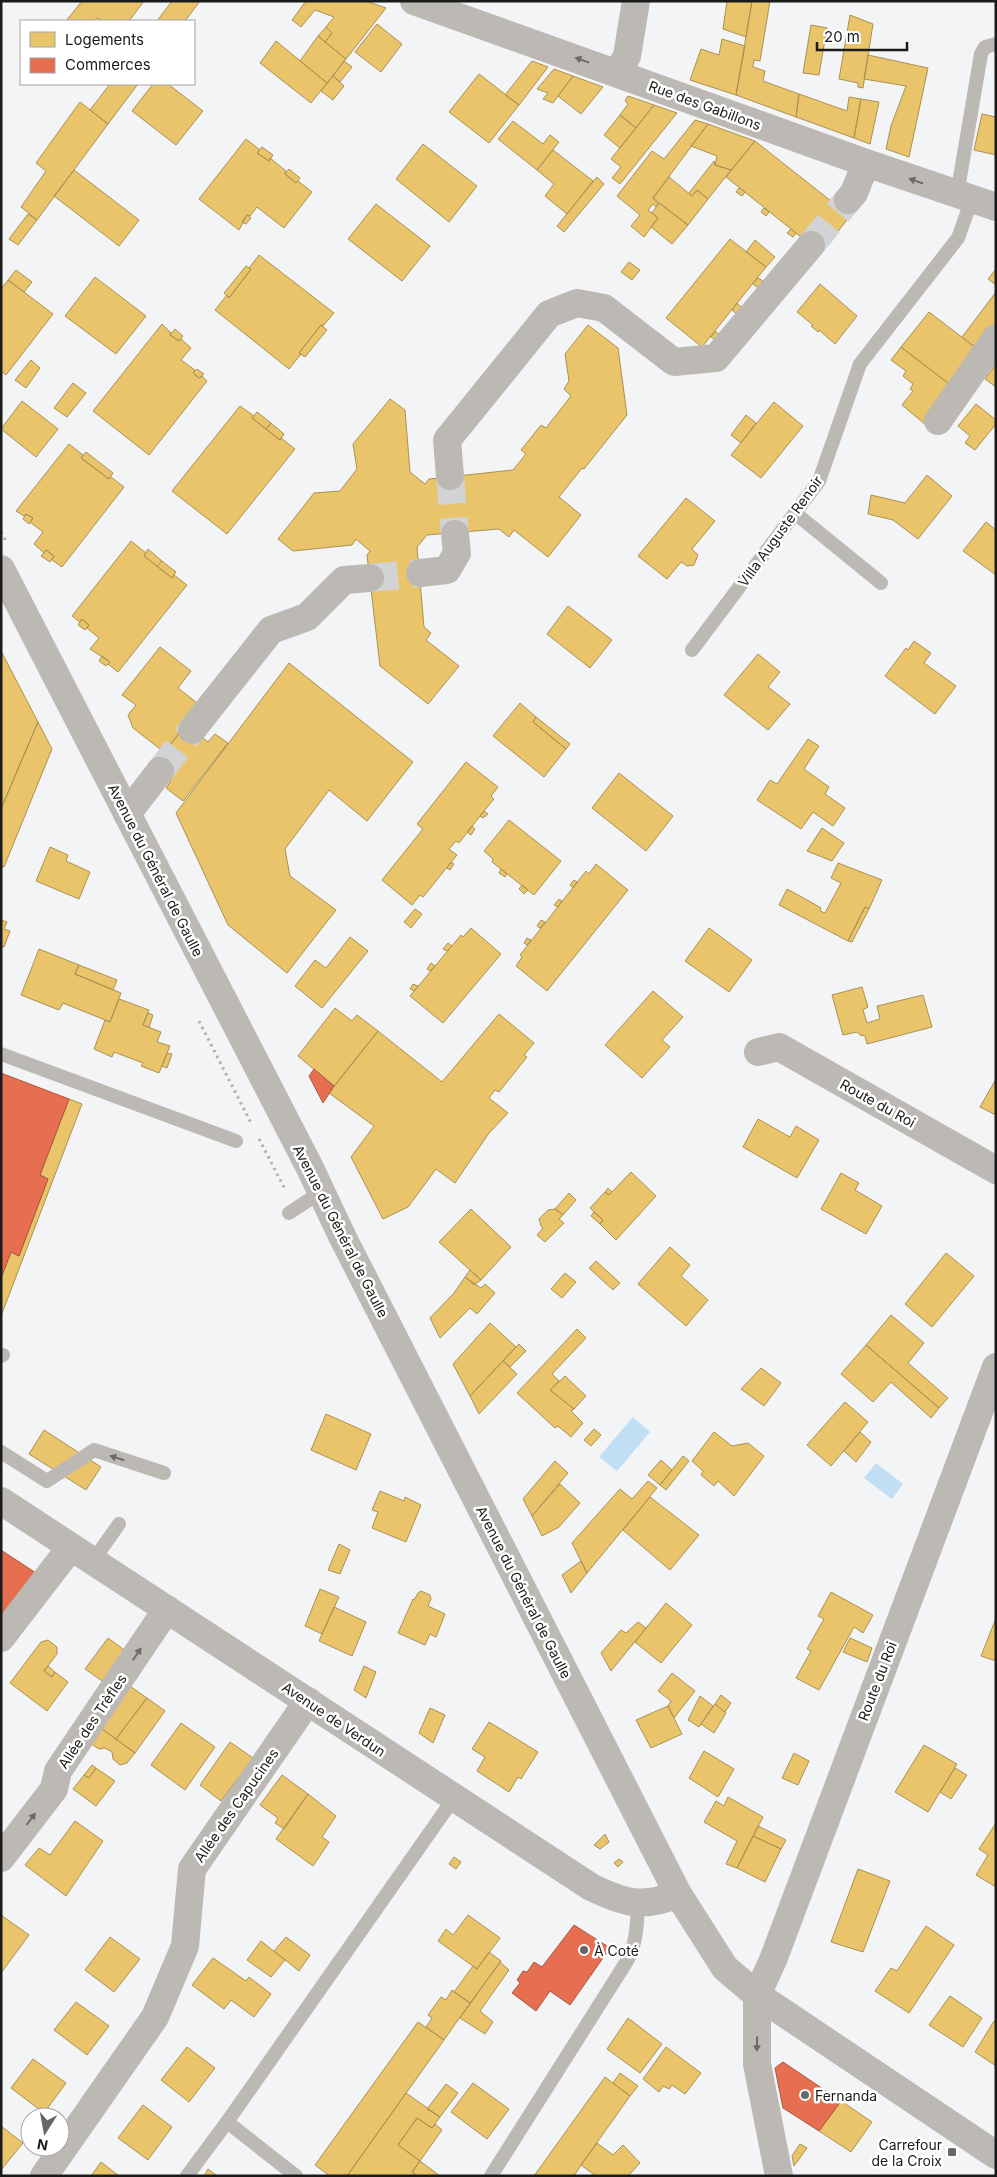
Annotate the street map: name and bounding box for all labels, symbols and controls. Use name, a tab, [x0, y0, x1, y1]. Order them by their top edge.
legend	[20, 20, 195, 85]
scale bar	[817, 20, 907, 52]
text: 20 m	[824, 27, 860, 46]
text: Logements	[65, 30, 144, 49]
text: Commerces	[65, 55, 151, 74]
one-way arrow	[575, 56, 590, 63]
street label: Rue des Gabillons	[646, 77, 764, 133]
one-way arrow	[909, 177, 924, 184]
street label: Villa Auguste Renoir	[734, 472, 826, 590]
street label: Avenue du Général de Gaulle	[105, 781, 207, 959]
street label: Route du Roi	[837, 1075, 919, 1131]
street label: Avenue du Général de Gaulle	[290, 1142, 392, 1320]
one-way arrow	[110, 1453, 125, 1461]
street label: Avenue du Général de Gaulle	[473, 1503, 575, 1681]
street label: Route du Roi	[854, 1639, 900, 1723]
one-way arrow	[132, 1648, 142, 1661]
street label: Allée des Trèfles	[54, 1671, 130, 1771]
street label: Avenue de Verdun	[279, 1678, 389, 1760]
street label: Allée des Capucines	[190, 1745, 282, 1865]
one-way arrow	[25, 1813, 36, 1826]
place label: À Coté	[594, 1942, 639, 1959]
marker: À Coté	[578, 1944, 590, 1956]
one-way arrow	[753, 2036, 761, 2052]
place label: Fernanda	[815, 2087, 877, 2104]
marker: Fernanda	[799, 2089, 811, 2101]
north arrow	[20, 2107, 70, 2157]
text: N	[36, 2136, 49, 2155]
place label: Carrefour de la Croix	[871, 2136, 942, 2169]
marker: Carrefour de la Croix	[946, 2146, 958, 2158]

